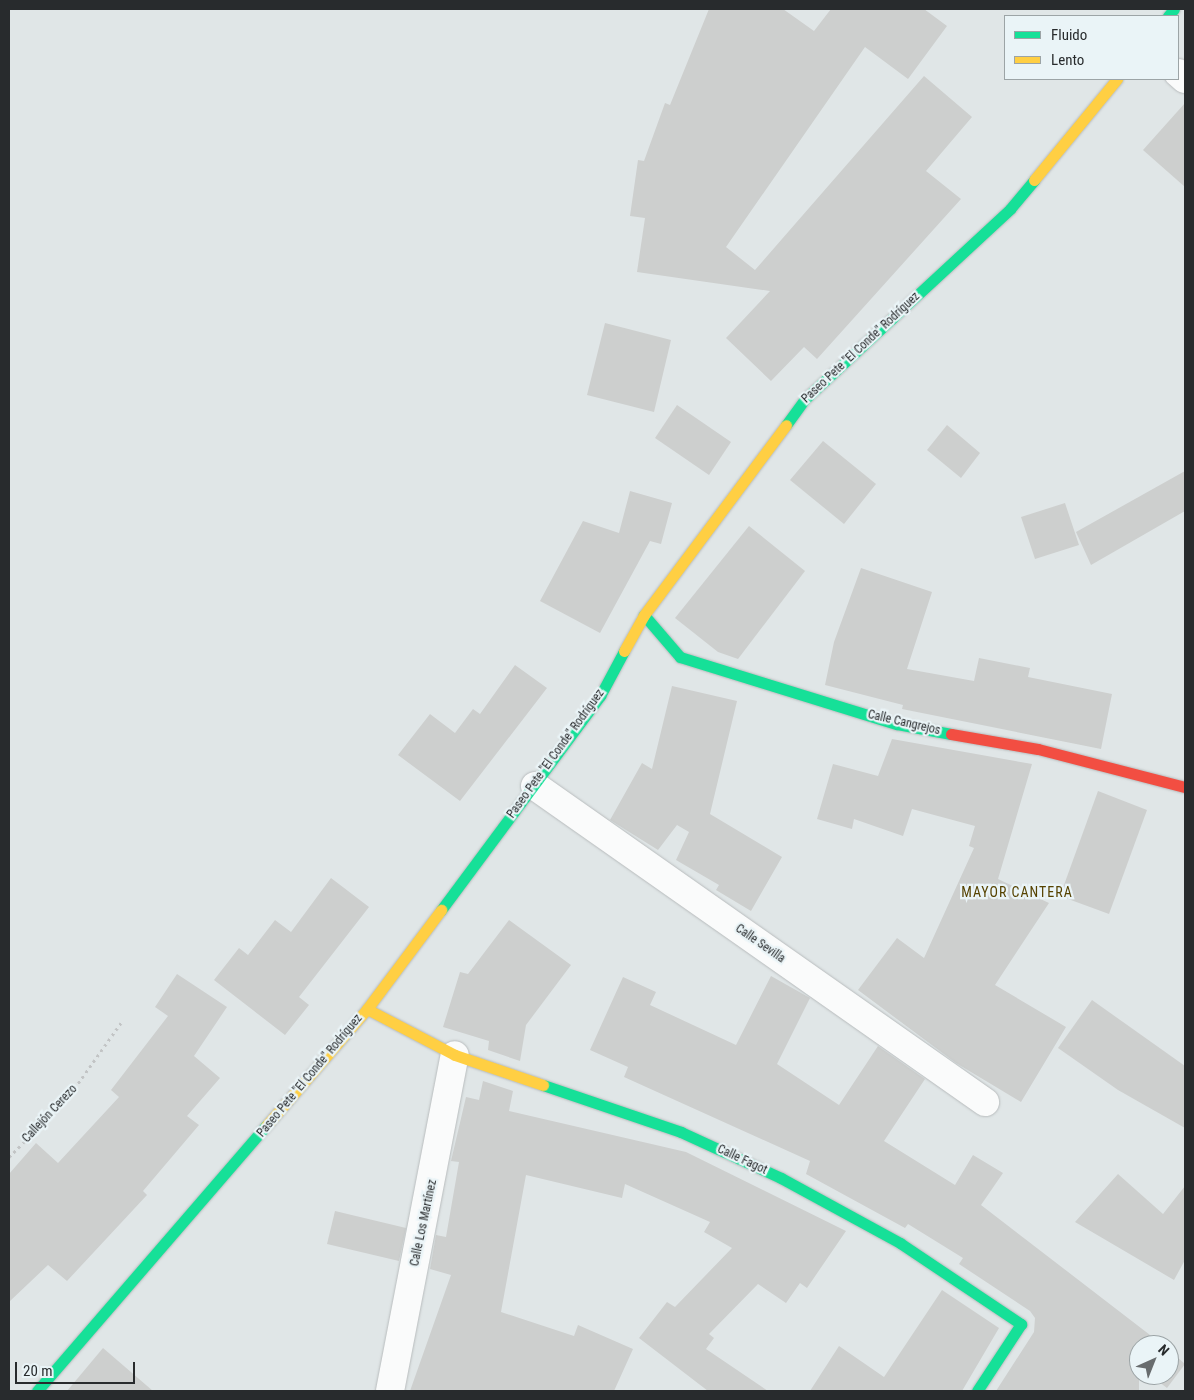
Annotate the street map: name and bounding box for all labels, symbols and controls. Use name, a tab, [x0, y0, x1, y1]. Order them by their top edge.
legend	[1004, 15, 1179, 80]
text: Fluido	[1051, 26, 1087, 44]
text: Lento	[1051, 51, 1084, 69]
street label: Paseo Pete "El Conde" Rodríguez	[799, 290, 923, 406]
street label: Paseo Pete "El Conde" Rodríguez	[504, 687, 608, 821]
street label: Calle Cangrejos	[866, 708, 942, 738]
district label: MAYOR CANTERA	[960, 884, 1074, 900]
street label: Calle Sevilla	[732, 922, 788, 966]
street label: Paseo Pete "El Conde" Rodríguez	[254, 1012, 366, 1140]
street label: Callejón Cerezo	[20, 1082, 80, 1146]
street label: Calle Fagot	[715, 1142, 769, 1178]
street label: Calle Los Martínez	[408, 1178, 440, 1268]
north arrow	[1129, 1335, 1179, 1385]
text: N	[1155, 1341, 1172, 1359]
scale bar	[18, 1352, 138, 1384]
text: 20 m	[23, 1362, 53, 1380]

